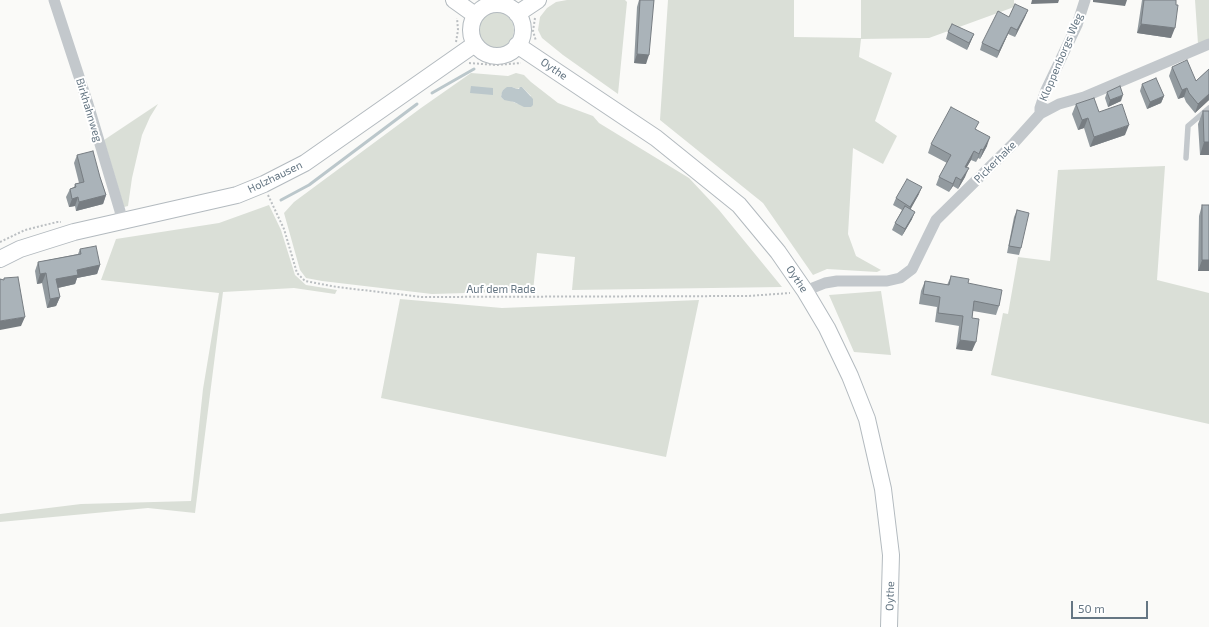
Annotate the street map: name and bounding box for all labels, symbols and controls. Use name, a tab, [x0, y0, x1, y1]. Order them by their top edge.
street label: Kloppenborgs Weg	[1036, 11, 1086, 103]
street label: Oythe	[538, 55, 570, 83]
street label: Birkhahnweg	[73, 77, 105, 143]
street label: Pickerhake	[971, 138, 1019, 186]
street label: Holzhausen	[246, 158, 304, 196]
street label: Oythe	[783, 263, 811, 295]
street label: Auf dem Rade	[466, 282, 536, 296]
street label: Oythe	[883, 581, 897, 611]
scale bar	[1073, 593, 1150, 619]
text: 50 m	[1078, 601, 1105, 615]

